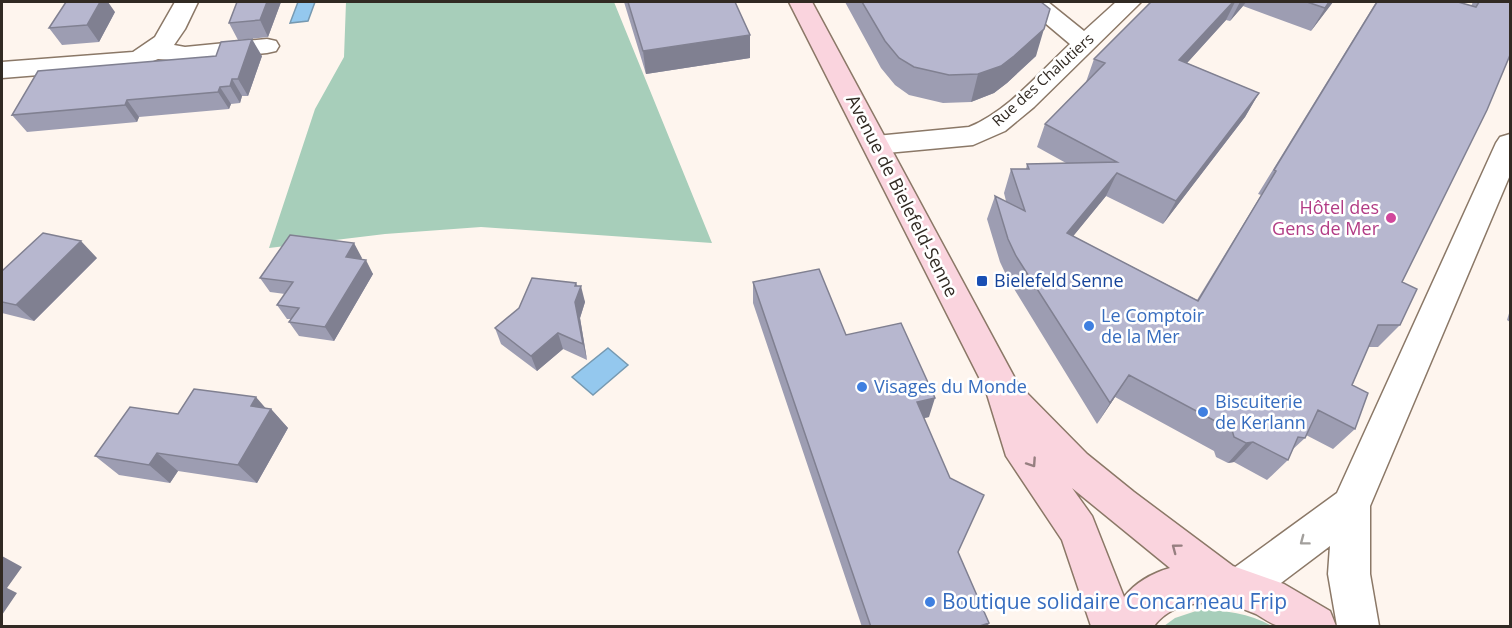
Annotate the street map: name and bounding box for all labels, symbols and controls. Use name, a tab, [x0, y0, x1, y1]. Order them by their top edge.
street label: Rue des Chalutiers	[987, 28, 1097, 130]
street label: Avenue de Bielefeld-Senne	[841, 90, 964, 301]
place label: Hôtel des Gens de Mer	[1272, 195, 1380, 240]
marker: Hôtel des Gens de Mer	[1384, 211, 1398, 225]
place label: Bielefeld Senne	[994, 268, 1124, 292]
marker: Bielefeld Senne	[975, 274, 989, 288]
place label: Le Comptoir de la Mer	[1101, 303, 1205, 348]
marker: Le Comptoir de la Mer	[1082, 319, 1096, 333]
place label: Visages du Monde	[874, 374, 1027, 398]
marker: Visages du Monde	[855, 380, 869, 394]
place label: Biscuiterie de Kerlann	[1215, 389, 1306, 434]
marker: Biscuiterie de Kerlann	[1196, 405, 1210, 419]
one-way arrow	[1025, 456, 1036, 467]
one-way arrow	[1300, 534, 1311, 545]
one-way arrow	[1172, 545, 1183, 556]
place label: Boutique solidaire Concarneau Frip	[942, 587, 1287, 615]
marker: Boutique solidaire Concarneau Frip	[923, 595, 937, 609]

